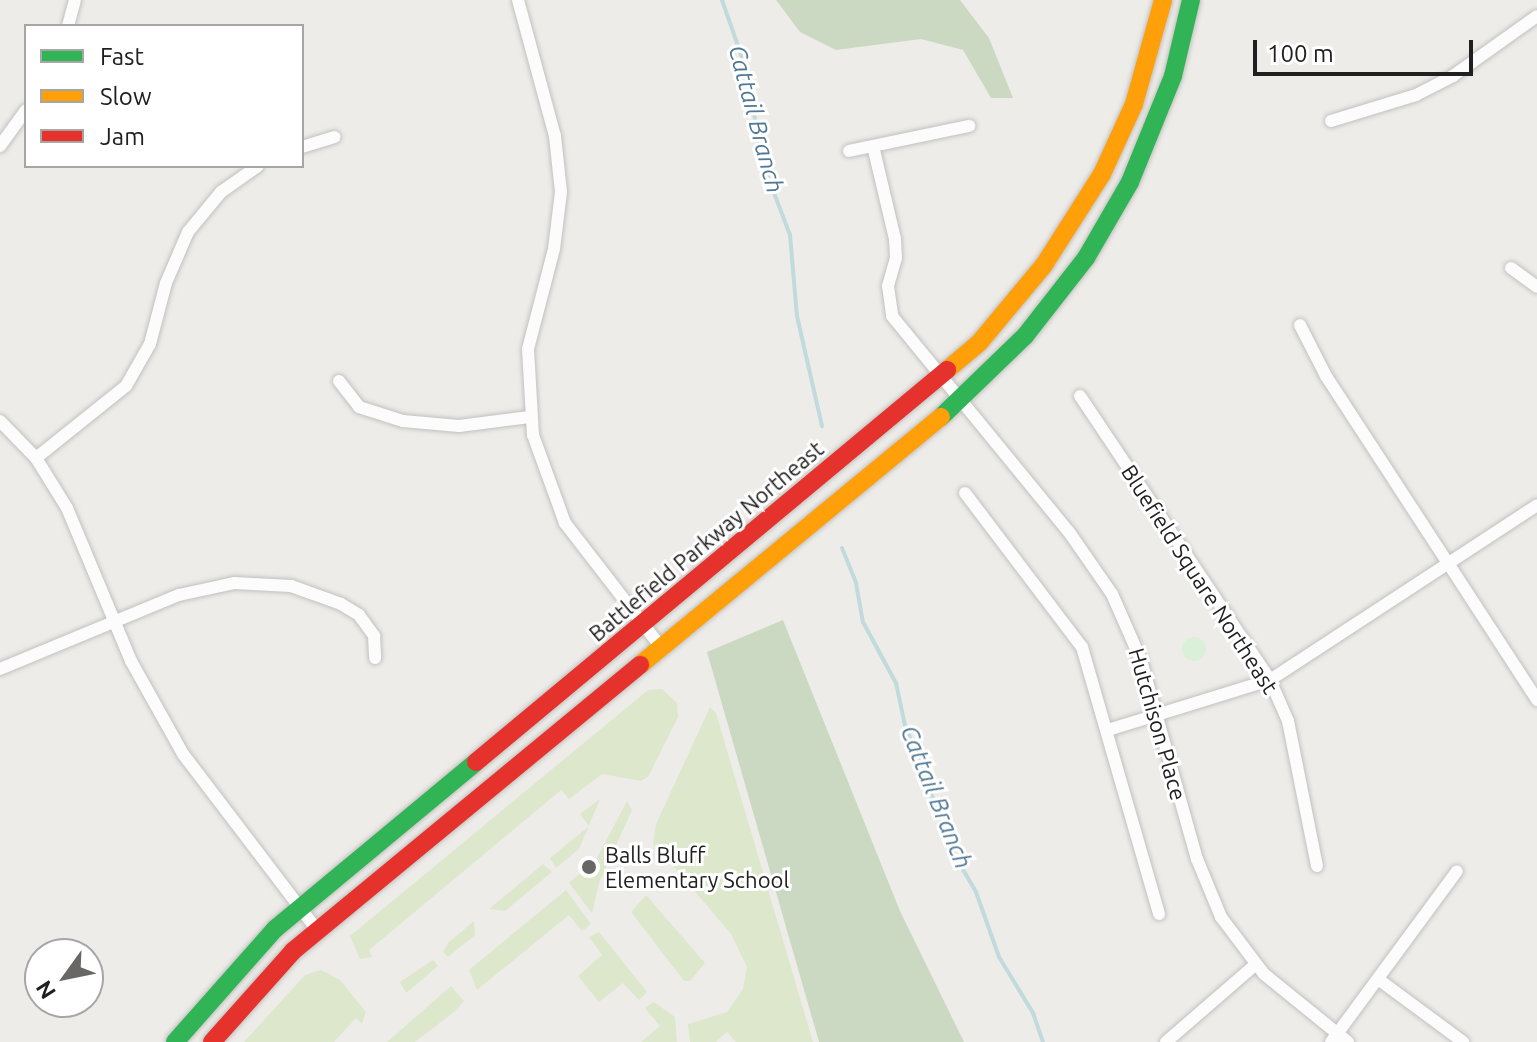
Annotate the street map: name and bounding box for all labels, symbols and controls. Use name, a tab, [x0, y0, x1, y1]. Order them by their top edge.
legend	[24, 24, 304, 168]
scale bar	[1257, 24, 1477, 74]
text: 100 m	[1267, 40, 1334, 67]
water label: Cattail Branch	[722, 42, 790, 196]
text: Fast	[100, 43, 144, 70]
text: Slow	[100, 83, 152, 110]
text: Jam	[100, 123, 145, 150]
street label: Battlefield Parkway Northeast	[584, 435, 828, 647]
street label: Bluefield Square Northeast	[1116, 460, 1284, 698]
street label: Hutchison Place	[1124, 645, 1192, 803]
water label: Cattail Branch	[894, 721, 978, 873]
place label: Balls Bluff Elementary School	[605, 841, 789, 892]
marker: Balls Bluff Elementary School	[580, 858, 598, 876]
north arrow	[24, 938, 104, 1018]
text: N	[30, 977, 60, 1004]

